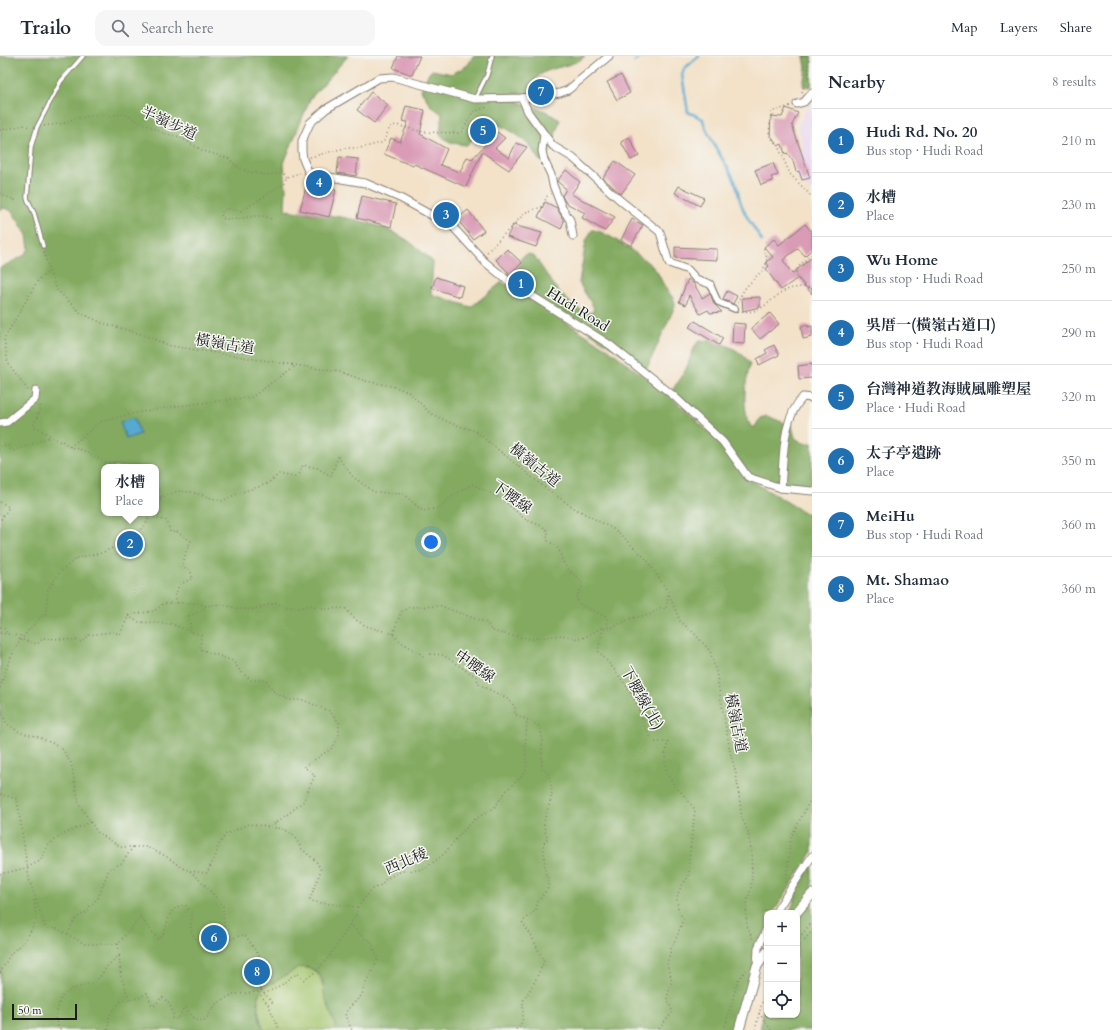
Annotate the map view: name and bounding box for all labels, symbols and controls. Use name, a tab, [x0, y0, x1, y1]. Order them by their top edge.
search box	[95, 10, 375, 46]
text: Trailo	[20, 15, 71, 41]
icon: search	[109, 17, 131, 39]
text: Search here	[141, 18, 214, 38]
text: Map	[951, 18, 978, 37]
text: Layers	[1000, 18, 1038, 37]
text: Share	[1060, 18, 1092, 37]
text: Nearby	[828, 71, 885, 94]
text: 8 results	[1052, 73, 1096, 91]
pin: 7	[528, 77, 554, 107]
street label: 半嶺步道	[138, 101, 200, 145]
pin: 5	[470, 116, 496, 146]
text: Hudi Rd. No. 20	[866, 122, 977, 142]
text: 1	[838, 132, 844, 150]
text: 210 m	[1062, 132, 1096, 150]
text: Bus stop · Hudi Road	[866, 142, 983, 160]
pin: 4	[306, 168, 332, 198]
text: 水槽	[866, 187, 896, 207]
text: 2	[838, 196, 844, 214]
text: 230 m	[1062, 196, 1096, 214]
pin: 3	[433, 200, 459, 230]
text: Place	[866, 207, 894, 225]
text: Wu Home	[866, 250, 938, 270]
text: 3	[838, 260, 844, 278]
text: 250 m	[1062, 260, 1096, 278]
pin: 1	[508, 269, 534, 299]
text: Bus stop · Hudi Road	[866, 270, 983, 288]
street label: Hudi Road	[543, 282, 613, 336]
text: 吳厝一(橫嶺古道口)	[866, 315, 996, 335]
text: 4	[838, 324, 844, 342]
text: 290 m	[1062, 324, 1096, 342]
street label: 橫嶺古道	[194, 329, 256, 359]
text: Bus stop · Hudi Road	[866, 335, 983, 353]
text: 台灣神道教海賊風雕塑屋	[866, 379, 1031, 399]
text: 5	[838, 388, 844, 406]
text: 320 m	[1062, 388, 1096, 406]
text: Place · Hudi Road	[866, 399, 965, 417]
street label: 橫嶺古道	[505, 438, 565, 492]
text: 太子亭遺跡	[866, 443, 941, 463]
text: 6	[838, 452, 844, 470]
text: 350 m	[1062, 452, 1096, 470]
text: Place	[866, 463, 894, 481]
popup	[101, 464, 159, 516]
text: 水槽	[115, 472, 145, 492]
street label: 下腰線	[488, 476, 536, 518]
text: Place	[115, 492, 143, 510]
text: MeiHu	[866, 506, 915, 526]
text: 7	[838, 516, 844, 534]
text: 360 m	[1062, 516, 1096, 534]
text: Bus stop · Hudi Road	[866, 526, 983, 544]
pin: 2	[117, 529, 143, 559]
your location	[421, 532, 441, 552]
text: Mt. Shamao	[866, 570, 949, 590]
text: 8	[838, 580, 844, 598]
text: 360 m	[1062, 580, 1096, 598]
text: Place	[866, 590, 894, 608]
street label: 中腰線	[451, 645, 499, 687]
street label: 下腰線(北)	[616, 663, 668, 733]
street label: 橫嶺古道	[720, 692, 752, 754]
street label: 西北稜	[381, 843, 431, 879]
map controls	[764, 910, 800, 1018]
button: +	[764, 910, 800, 946]
pin: 6	[201, 923, 227, 953]
button: −	[764, 946, 800, 982]
pin: 8	[244, 957, 270, 987]
button: locate	[764, 982, 800, 1018]
scale bar	[12, 1002, 77, 1021]
text: 50 m	[18, 1003, 42, 1018]

